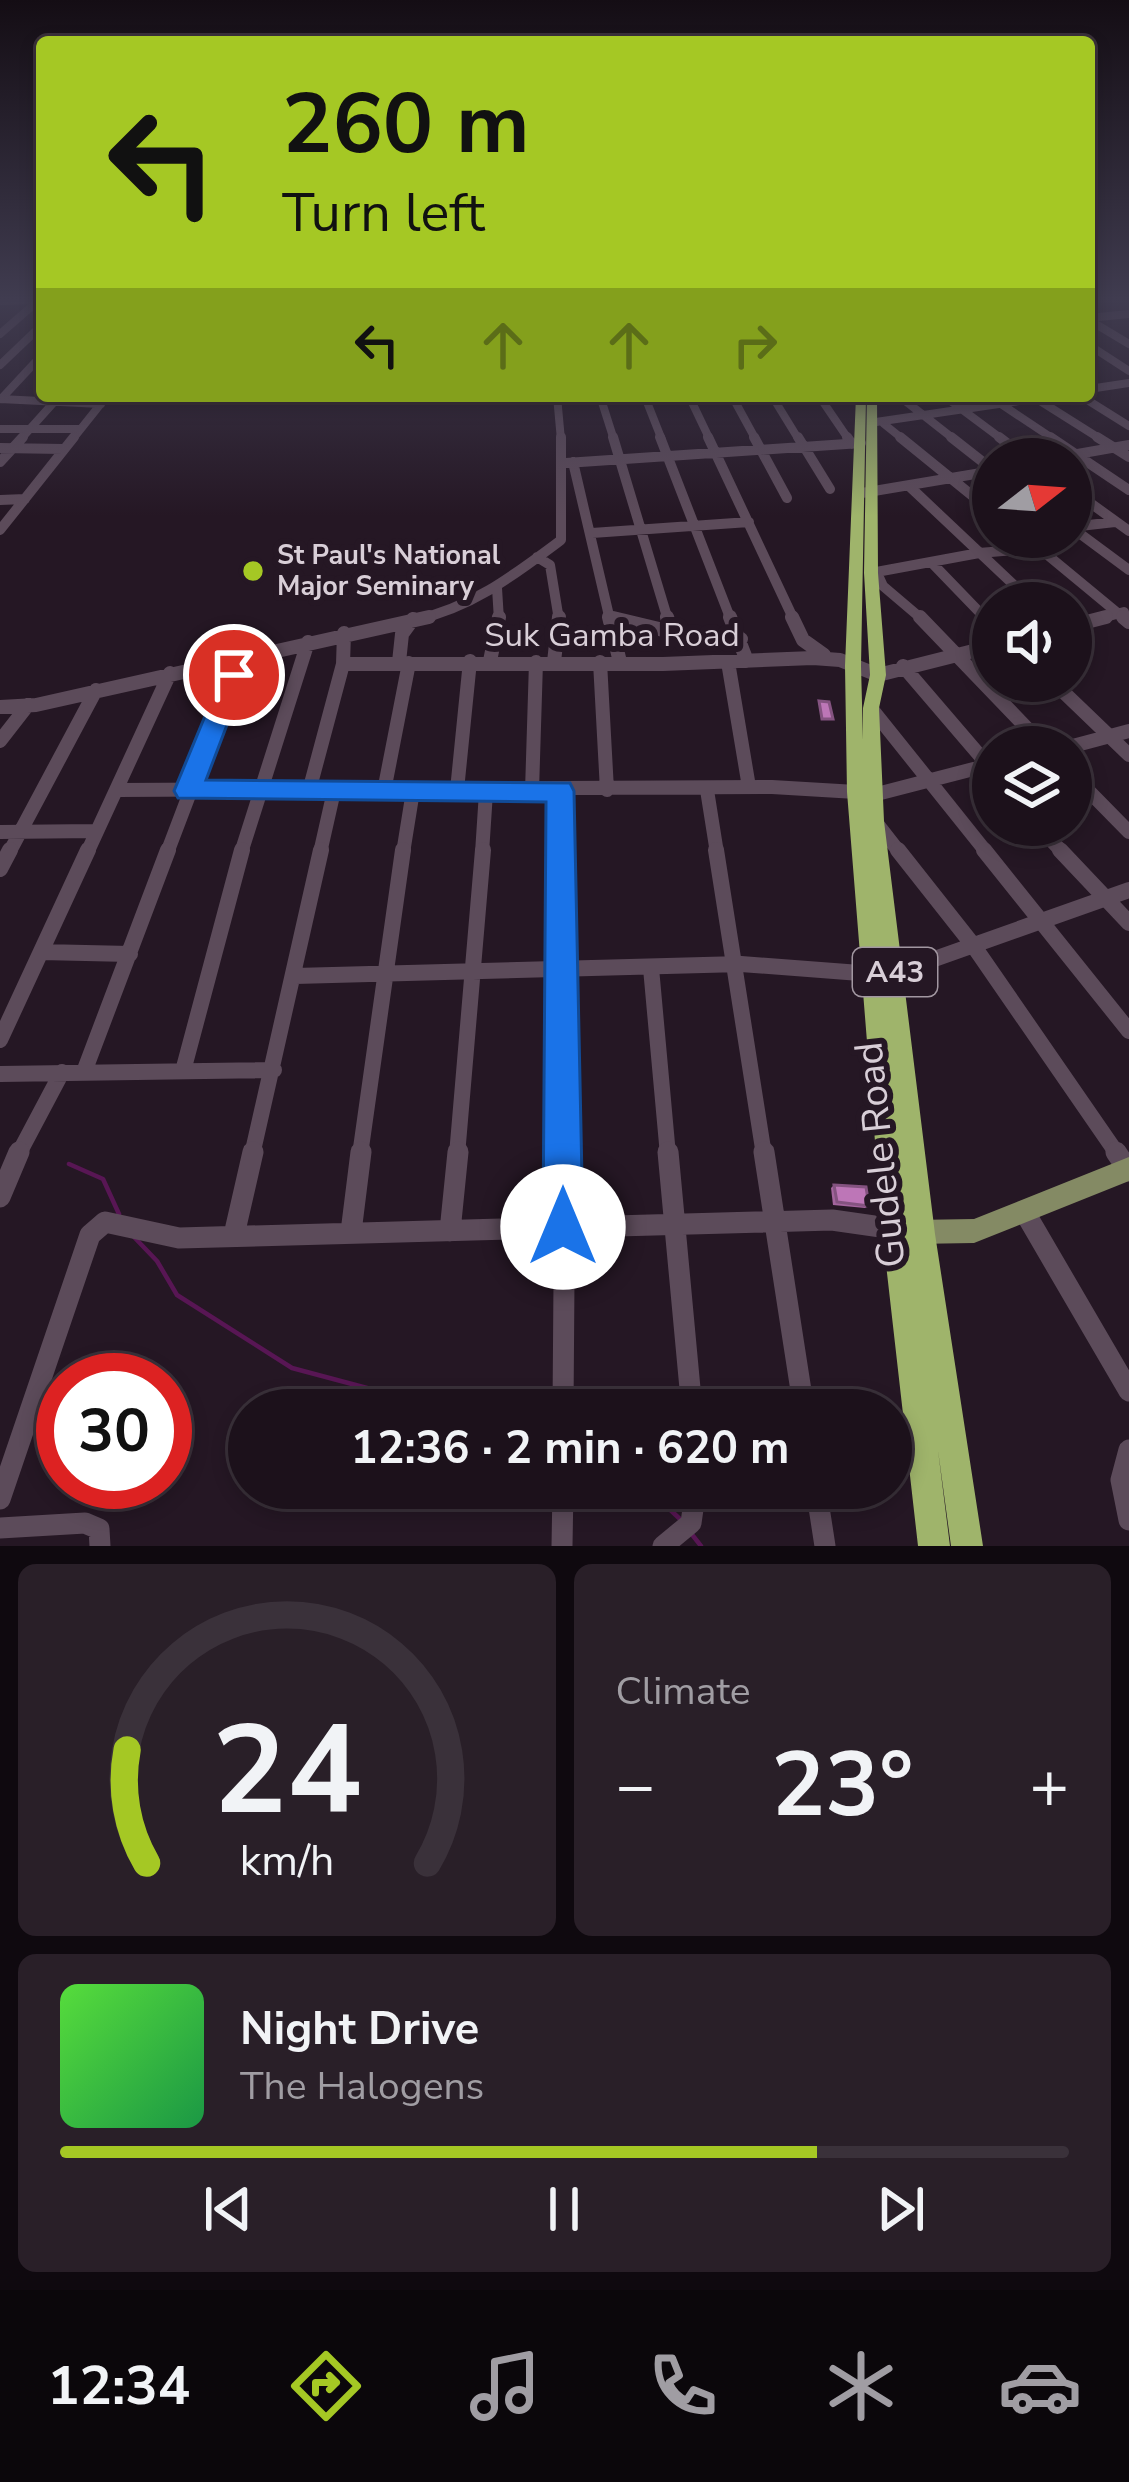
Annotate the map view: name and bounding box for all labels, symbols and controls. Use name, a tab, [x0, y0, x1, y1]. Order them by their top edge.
text: 260 m	[282, 67, 530, 182]
icon: left	[84, 84, 240, 240]
text: Turn left	[282, 176, 485, 250]
icon: left	[344, 312, 410, 378]
icon: ahead	[470, 312, 536, 378]
icon: ahead	[596, 312, 662, 378]
icon: right	[722, 312, 788, 378]
north arrow	[972, 438, 1092, 558]
map controls	[972, 438, 1092, 846]
place label: St Paul's National Major Seminary	[277, 537, 501, 605]
marker: St Paul's National Major Seminary	[240, 558, 266, 584]
button: sound	[972, 582, 1092, 702]
street label: Suk Gamba Road	[484, 613, 740, 658]
pin	[183, 624, 285, 726]
icon: arrive	[201, 642, 267, 708]
button: layers	[972, 726, 1092, 846]
road number: A43	[853, 948, 937, 996]
street label: Gudele Road	[842, 1039, 919, 1270]
position arrow	[500, 1164, 626, 1290]
speed limit sign: 30	[36, 1353, 192, 1509]
text: 12:36 · 2 min · 620 m	[350, 1418, 790, 1479]
text: Climate	[616, 1665, 751, 1718]
text: 24	[212, 1686, 362, 1856]
text: 23°	[771, 1724, 913, 1847]
text: −	[616, 1741, 655, 1831]
text: +	[1029, 1741, 1069, 1831]
text: km/h	[239, 1832, 334, 1890]
text: Night Drive	[240, 1999, 479, 2060]
text: The Halogens	[240, 2060, 484, 2113]
icon: previous	[195, 2176, 261, 2242]
icon: pause	[531, 2176, 597, 2242]
icon: next	[868, 2176, 934, 2242]
icon: directions	[284, 2344, 368, 2428]
icon: music	[463, 2344, 547, 2428]
icon: phone	[641, 2344, 725, 2428]
icon: climate	[819, 2344, 903, 2428]
icon: car	[998, 2344, 1082, 2428]
text: 12:34	[47, 2349, 190, 2423]

